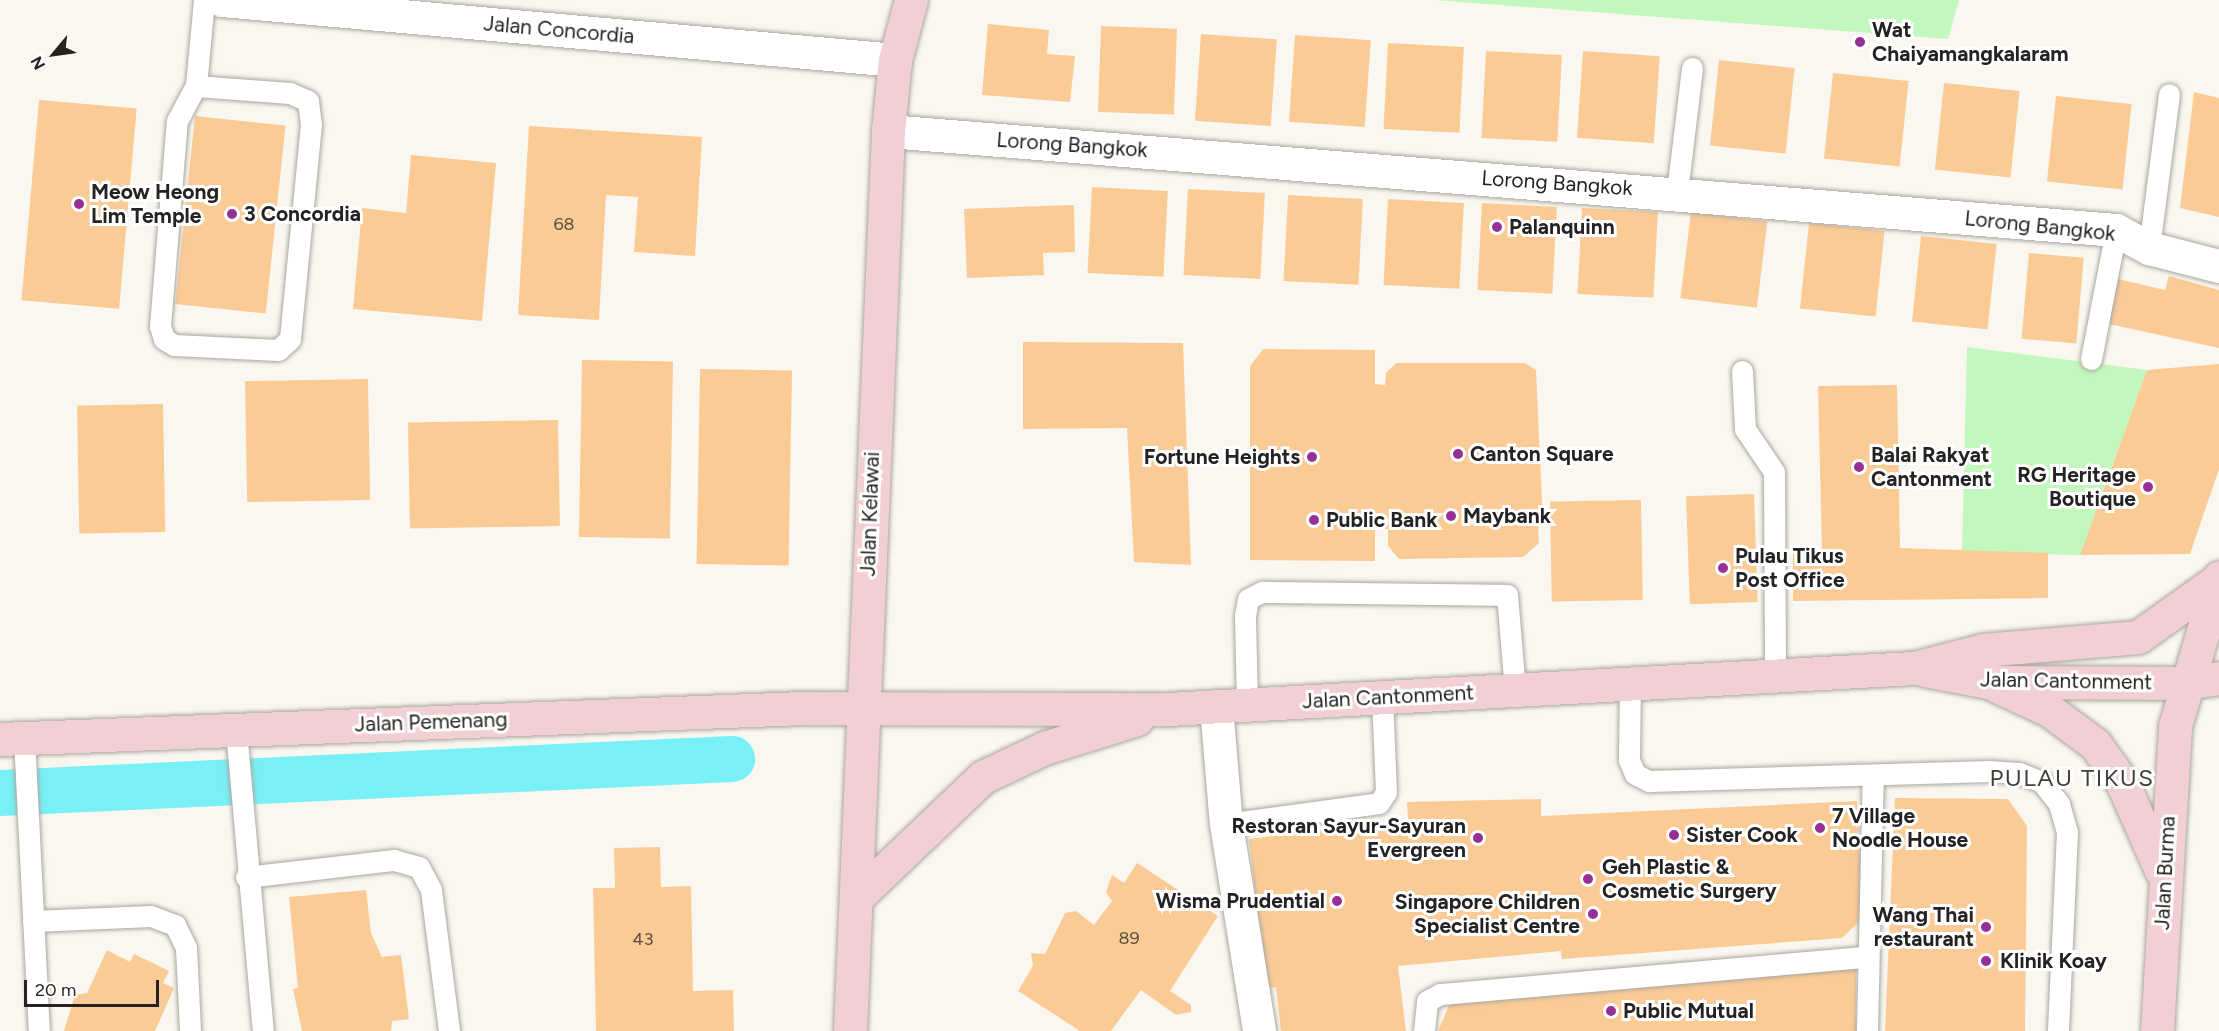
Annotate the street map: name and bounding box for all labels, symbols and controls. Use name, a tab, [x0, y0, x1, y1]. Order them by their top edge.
street label: Jalan Concordia	[483, 11, 635, 49]
place label: Wat Chaiyamangkalaram	[1872, 17, 2069, 67]
north arrow	[24, 24, 84, 84]
marker: Wat Chaiyamangkalaram	[1853, 35, 1867, 49]
text: N	[27, 53, 49, 73]
street label: Lorong Bangkok	[996, 127, 1148, 163]
street label: Lorong Bangkok	[1481, 165, 1633, 201]
place label: Meow Heong Lim Temple	[91, 179, 219, 229]
marker: Meow Heong Lim Temple	[72, 197, 86, 211]
place label: 3 Concordia	[244, 201, 361, 227]
street label: Lorong Bangkok	[1963, 206, 2117, 246]
marker: 3 Concordia	[225, 207, 239, 221]
house number: 68	[553, 213, 575, 235]
place label: Palanquinn	[1509, 214, 1615, 240]
marker: Palanquinn	[1490, 220, 1504, 234]
place label: Canton Square	[1470, 441, 1614, 467]
place label: Balai Rakyat Cantonment	[1871, 442, 1992, 492]
place label: Fortune Heights	[1144, 444, 1300, 470]
marker: Canton Square	[1451, 447, 1465, 461]
marker: Fortune Heights	[1305, 450, 1319, 464]
street label: Jalan Kelawai	[855, 451, 885, 577]
marker: Balai Rakyat Cantonment	[1852, 460, 1866, 474]
place label: RG Heritage Boutique	[2017, 462, 2136, 512]
marker: RG Heritage Boutique	[2141, 480, 2155, 494]
place label: Maybank	[1463, 503, 1551, 529]
place label: Public Bank	[1326, 507, 1437, 533]
marker: Maybank	[1444, 509, 1458, 523]
marker: Public Bank	[1307, 513, 1321, 527]
place label: Pulau Tikus Post Office	[1735, 543, 1845, 593]
marker: Pulau Tikus Post Office	[1716, 561, 1730, 575]
street label: Jalan Cantonment	[1980, 667, 2152, 695]
street label: Jalan Cantonment	[1301, 680, 1475, 714]
street label: Jalan Pemenang	[354, 707, 508, 737]
district label: PULAU TIKUS	[1989, 764, 2155, 792]
place label: 7 Village Noodle House	[1832, 803, 1968, 853]
place label: Restoran Sayur-Sayuran Evergreen	[1232, 813, 1466, 863]
street label: Jalan Burma	[2149, 815, 2181, 931]
marker: 7 Village Noodle House	[1813, 821, 1827, 835]
place label: Sister Cook	[1686, 822, 1798, 848]
marker: Sister Cook	[1667, 828, 1681, 842]
marker: Restoran Sayur-Sayuran Evergreen	[1471, 831, 1485, 845]
place label: Geh Plastic & Cosmetic Surgery	[1602, 854, 1777, 904]
marker: Geh Plastic & Cosmetic Surgery	[1579, 870, 1597, 888]
place label: Wisma Prudential	[1156, 888, 1325, 914]
place label: Singapore Children Specialist Centre	[1395, 889, 1580, 939]
marker: Wisma Prudential	[1330, 894, 1344, 908]
place label: Wang Thai restaurant	[1873, 902, 1974, 952]
marker: Singapore Children Specialist Centre	[1584, 905, 1602, 923]
marker: Wang Thai restaurant	[1979, 920, 1993, 934]
house number: 89	[1118, 927, 1140, 949]
house number: 43	[633, 928, 653, 950]
place label: Klinik Koay	[2000, 948, 2107, 974]
marker: Klinik Koay	[1977, 952, 1995, 970]
scale bar	[27, 968, 162, 1006]
text: 20 m	[35, 979, 76, 1001]
place label: Public Mutual	[1623, 998, 1754, 1024]
marker: Public Mutual	[1604, 1004, 1618, 1018]

